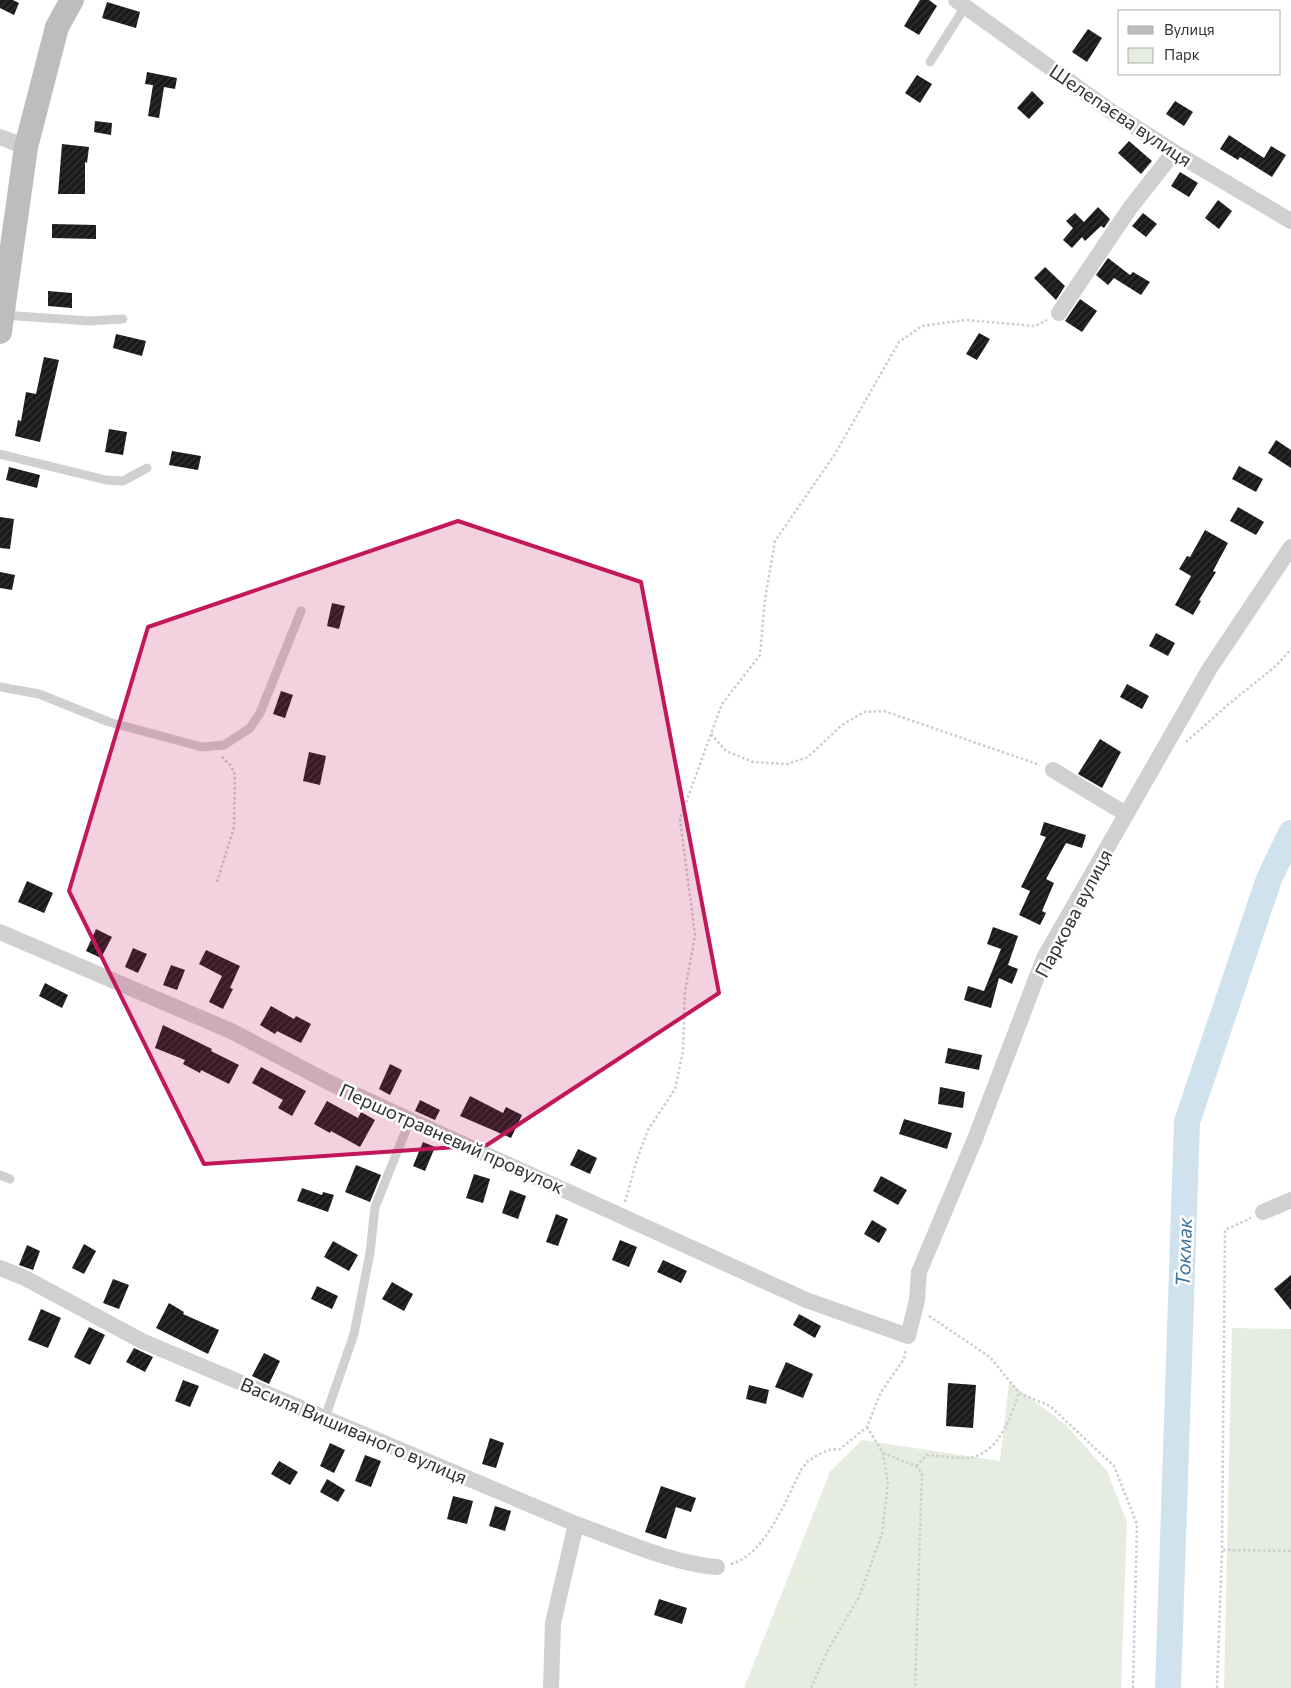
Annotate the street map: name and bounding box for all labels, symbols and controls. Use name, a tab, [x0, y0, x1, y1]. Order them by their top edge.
legend	[1118, 10, 1281, 75]
text: Вулиця	[1164, 20, 1215, 38]
text: Парк	[1164, 45, 1200, 63]
street label: Шелепаєва вулиця	[1045, 59, 1197, 171]
street label: Паркова вулиця	[1030, 845, 1116, 981]
street label: Першотравневий провулок	[336, 1078, 568, 1198]
water label: Токмак	[1170, 1216, 1196, 1287]
street label: Василя Вишиваного вулиця	[237, 1372, 471, 1488]

